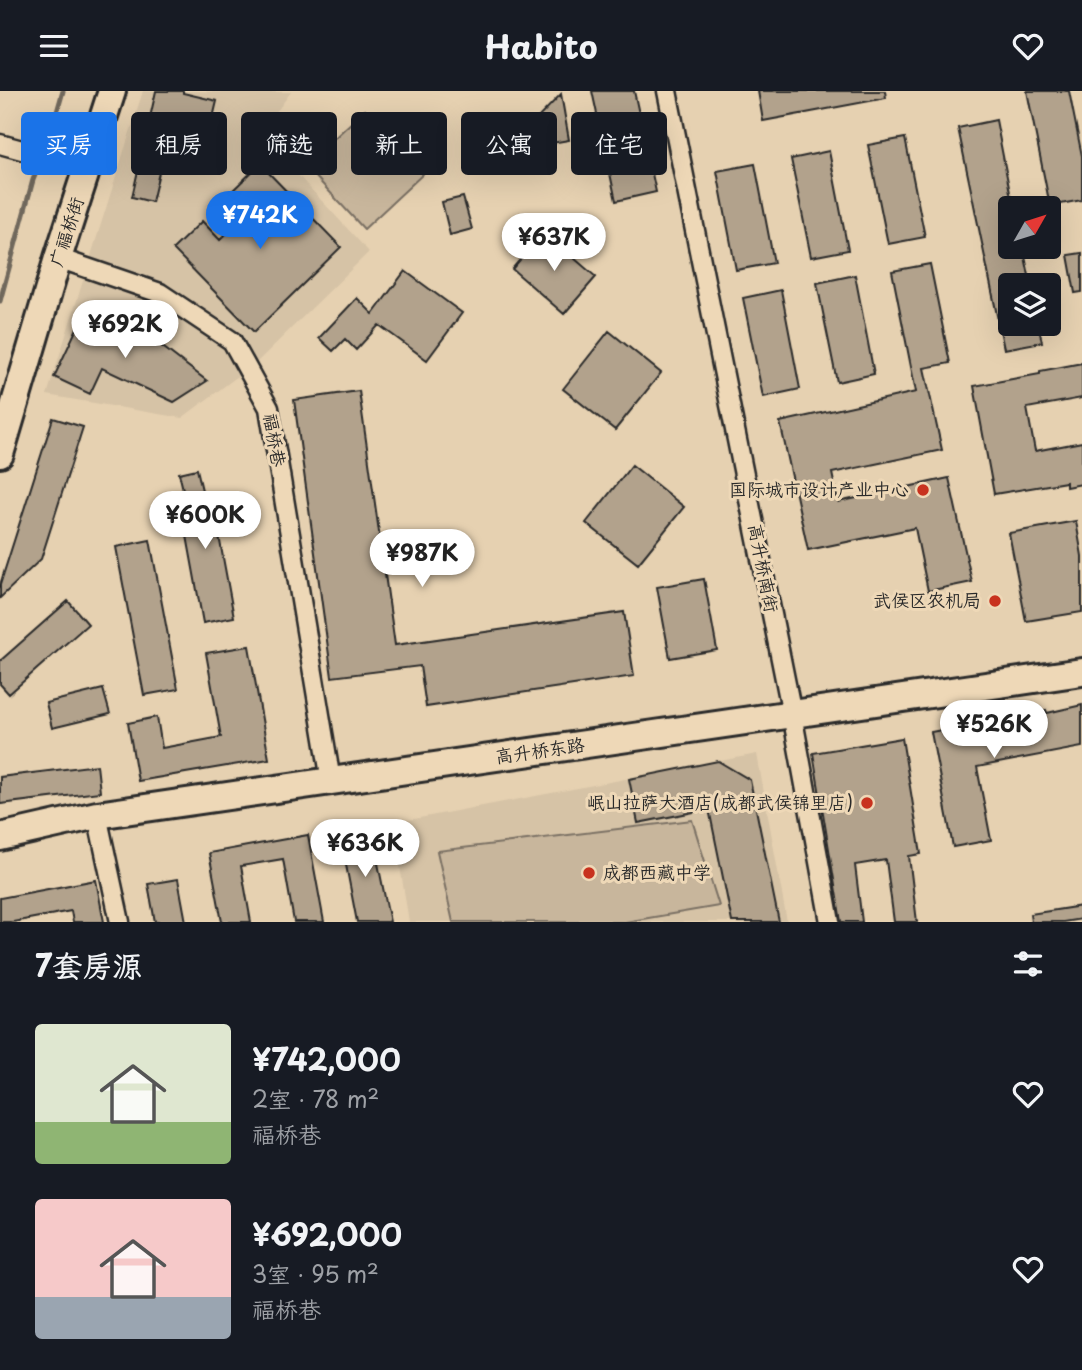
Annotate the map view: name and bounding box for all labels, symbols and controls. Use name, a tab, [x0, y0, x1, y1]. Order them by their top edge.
text: Habito	[485, 22, 597, 70]
icon: menu	[35, 27, 73, 65]
icon: heart	[1009, 27, 1047, 65]
chip: 买房	[21, 112, 117, 175]
chip: 租房	[131, 112, 227, 175]
chip: 筛选	[241, 112, 337, 175]
chip: 新上	[351, 112, 447, 175]
chip: 公寓	[461, 112, 557, 175]
chip: 住宅	[571, 112, 667, 175]
pin: ¥742K	[211, 191, 309, 251]
street label: 广福桥街	[42, 193, 90, 270]
text: ¥742K	[222, 196, 298, 231]
north arrow	[998, 196, 1060, 259]
map controls	[998, 196, 1061, 336]
pin: ¥637K	[505, 213, 603, 273]
text: ¥637K	[518, 218, 590, 253]
button: layers	[998, 273, 1061, 336]
pin: ¥692K	[76, 301, 174, 360]
text: ¥692K	[87, 305, 163, 340]
street label: 福桥巷	[257, 411, 293, 469]
place label: 国际城市设计产业中心	[729, 475, 909, 502]
marker: 国际城市设计产业中心	[915, 482, 931, 498]
pin: ¥600K	[156, 491, 254, 551]
text: ¥600K	[165, 496, 245, 531]
street label: 高升桥南街	[743, 521, 786, 614]
pin: ¥987K	[373, 529, 471, 589]
text: ¥987K	[386, 534, 458, 569]
place label: 武侯区农机局	[873, 586, 981, 613]
marker: 武侯区农机局	[987, 593, 1003, 609]
pin: ¥526K	[945, 701, 1043, 760]
text: ¥526K	[956, 705, 1032, 740]
street label: 高升桥东路	[493, 730, 586, 769]
place label: 岷山拉萨大酒店(成都武侯锦里店)	[587, 788, 853, 815]
marker: 岷山拉萨大酒店(成都武侯锦里店)	[859, 795, 875, 811]
pin: ¥636K	[316, 819, 414, 879]
text: ¥636K	[326, 824, 404, 859]
place label: 成都西藏中学	[603, 858, 711, 885]
marker: 成都西藏中学	[581, 865, 597, 881]
text: 7套房源	[35, 942, 142, 987]
icon: filters	[1009, 945, 1047, 983]
text: ¥742,000	[252, 1036, 401, 1081]
icon: home	[91, 1052, 175, 1136]
icon: heart	[1009, 1075, 1047, 1113]
text: 2室 · 78 m²	[252, 1081, 379, 1116]
text: 福桥巷	[252, 1116, 321, 1151]
text: ¥692,000	[252, 1211, 402, 1256]
icon: home	[91, 1227, 175, 1311]
icon: heart	[1009, 1250, 1047, 1288]
text: 3室 · 95 m²	[252, 1256, 379, 1291]
text: 福桥巷	[252, 1291, 321, 1326]

